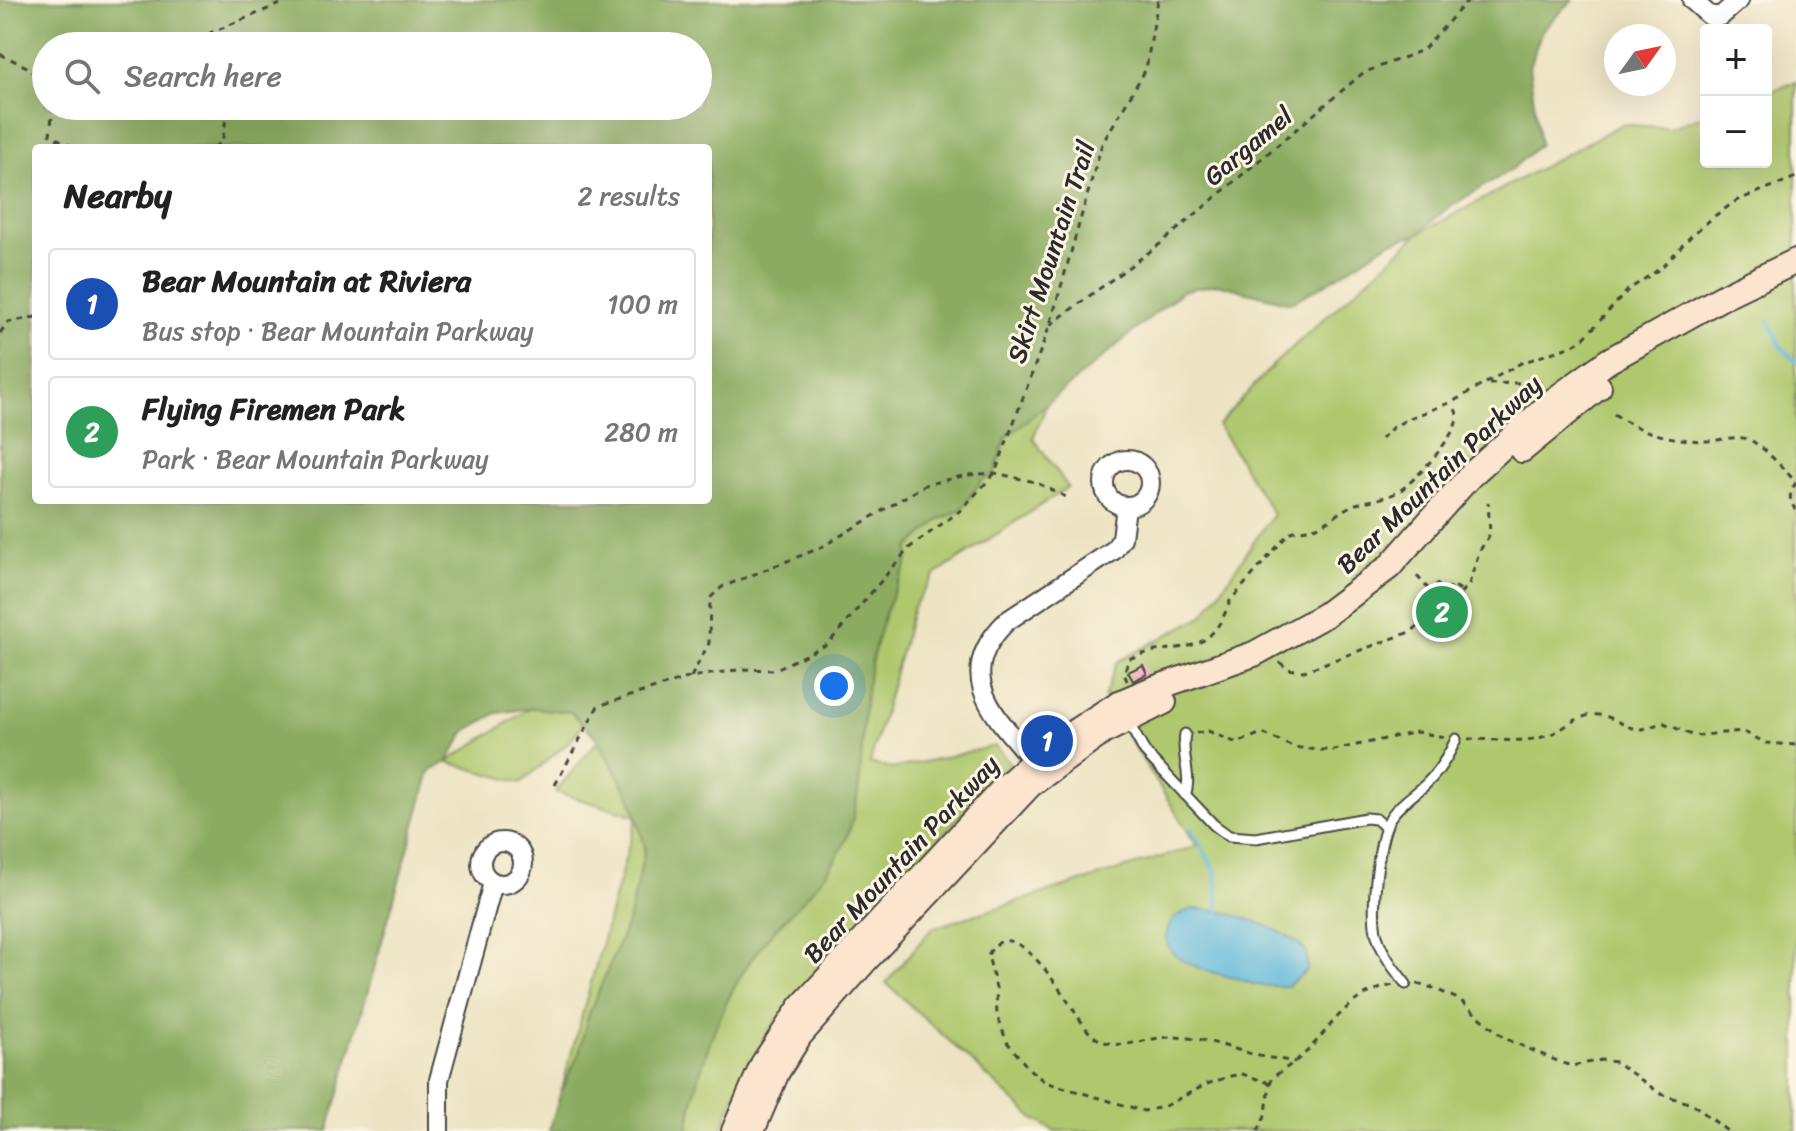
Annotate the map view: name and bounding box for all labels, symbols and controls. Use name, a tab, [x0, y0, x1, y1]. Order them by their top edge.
north arrow	[1604, 24, 1676, 96]
map controls	[1700, 24, 1772, 168]
button: +	[1700, 24, 1772, 96]
search box	[32, 32, 712, 120]
text: Search here	[124, 49, 282, 103]
icon: search	[60, 54, 104, 98]
street label: Gargamel	[1193, 94, 1304, 198]
button: −	[1700, 96, 1772, 168]
street label: Skirt Mountain Trail	[993, 134, 1109, 369]
text: Nearby	[64, 166, 172, 226]
text: 2 results	[578, 173, 680, 219]
text: Bear Mountain at Riviera	[142, 254, 471, 308]
text: 1	[86, 281, 98, 327]
text: 100 m	[607, 281, 678, 327]
text: Bus stop · Bear Mountain Parkway	[142, 308, 534, 354]
street label: Bear Mountain Parkway	[1325, 362, 1553, 585]
text: Flying Firemen Park	[142, 382, 405, 436]
text: 2	[84, 409, 100, 455]
text: 280 m	[604, 409, 678, 455]
text: Park · Bear Mountain Parkway	[142, 436, 488, 482]
pin: 2	[1416, 582, 1468, 642]
your location	[814, 666, 854, 706]
pin: 1	[1021, 711, 1073, 771]
street label: Bear Mountain Parkway	[791, 743, 1011, 974]

